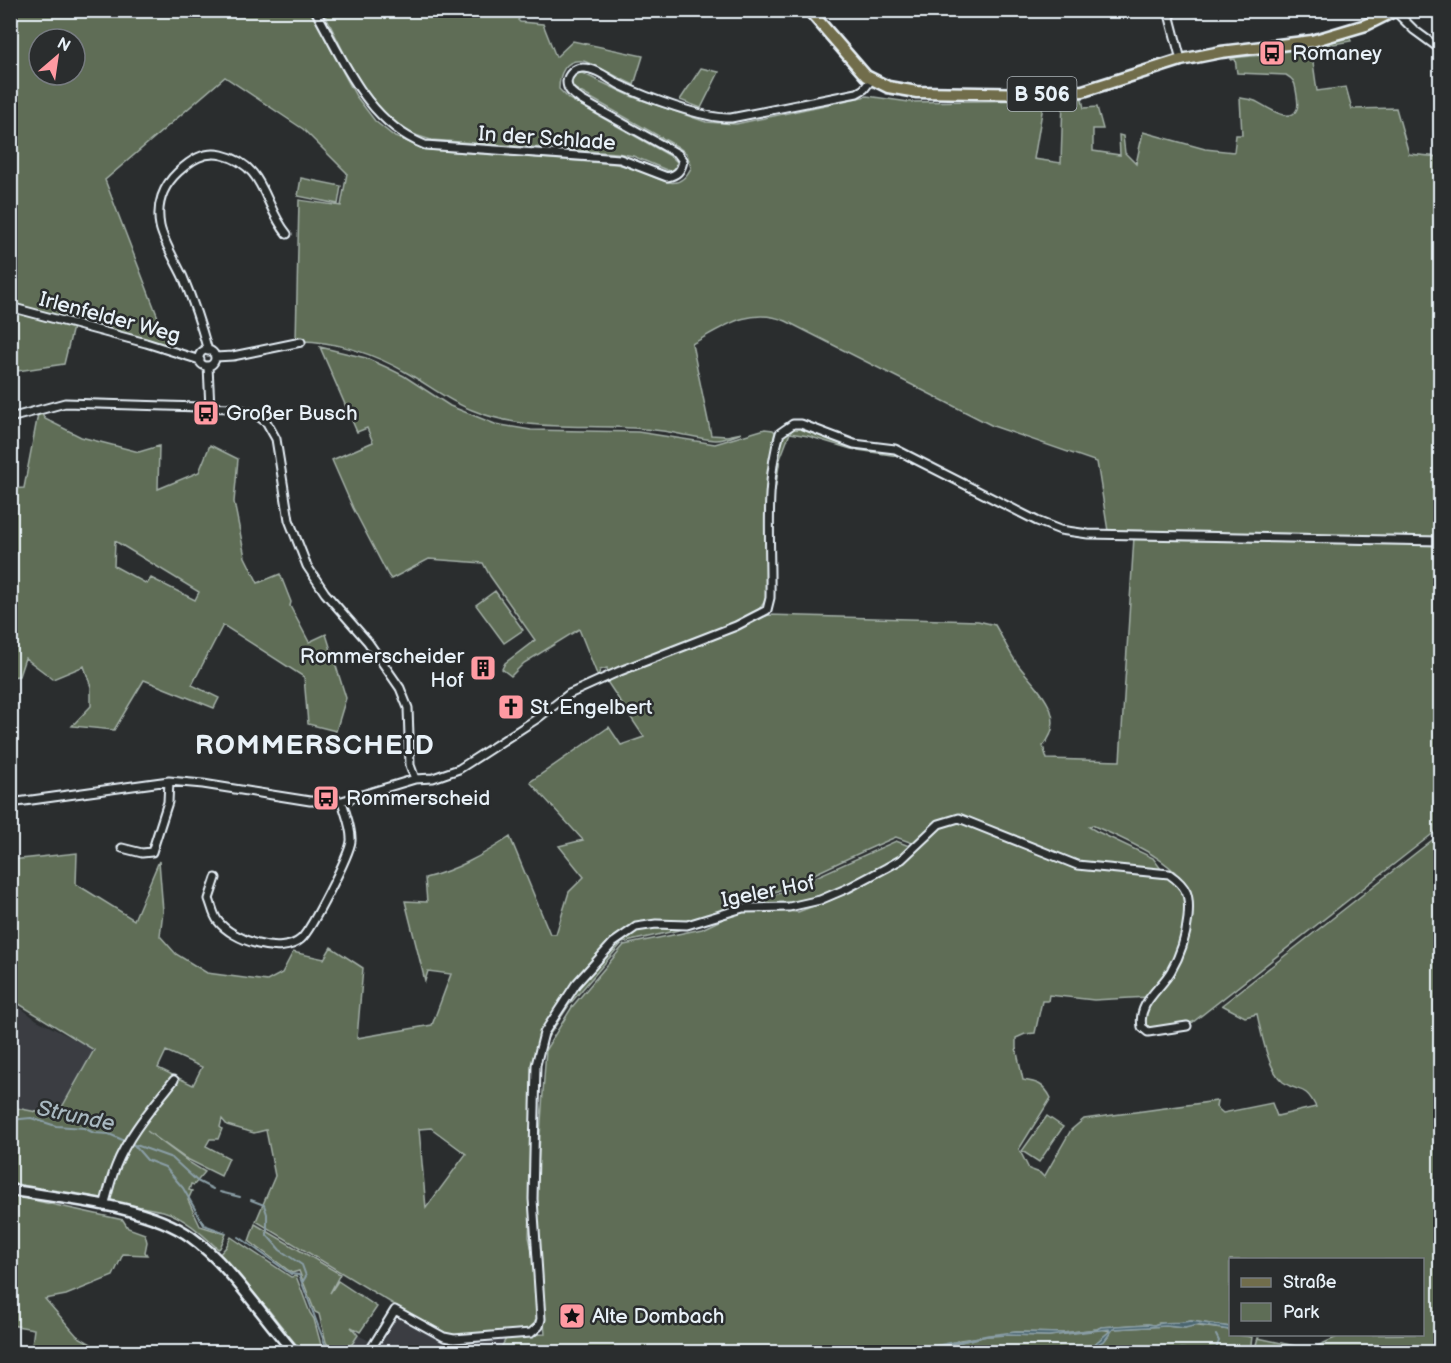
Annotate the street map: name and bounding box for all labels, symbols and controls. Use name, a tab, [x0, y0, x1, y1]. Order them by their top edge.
north arrow	[27, 27, 87, 87]
text: N	[54, 34, 73, 56]
bus stop icon: Romaney	[1257, 38, 1287, 68]
place label: Romaney	[1292, 41, 1382, 66]
road number: B 506	[1008, 77, 1076, 111]
street label: In der Schlade	[477, 121, 617, 156]
street label: Irlenfelder Weg	[37, 287, 183, 348]
bus stop icon: Großer Busch	[191, 398, 221, 428]
place label: Großer Busch	[226, 401, 358, 426]
place label: Rommerscheider Hof	[300, 644, 465, 693]
building icon: Rommerscheider Hof	[468, 653, 498, 683]
church icon: St. Engelbert	[496, 692, 526, 722]
place label: St. Engelbert	[530, 695, 653, 720]
district label: ROMMERSCHEID	[195, 730, 435, 762]
bus stop icon: Rommerscheid	[311, 783, 341, 813]
place label: Rommerscheid	[346, 786, 490, 811]
street label: Igeler Hof	[719, 870, 818, 913]
water label: Strunde	[34, 1095, 117, 1138]
legend	[1229, 1258, 1424, 1336]
text: Straße	[1283, 1272, 1337, 1293]
place icon: Alte Dombach	[557, 1301, 587, 1331]
text: Park	[1283, 1302, 1319, 1323]
place label: Alte Dombach	[592, 1304, 724, 1329]

